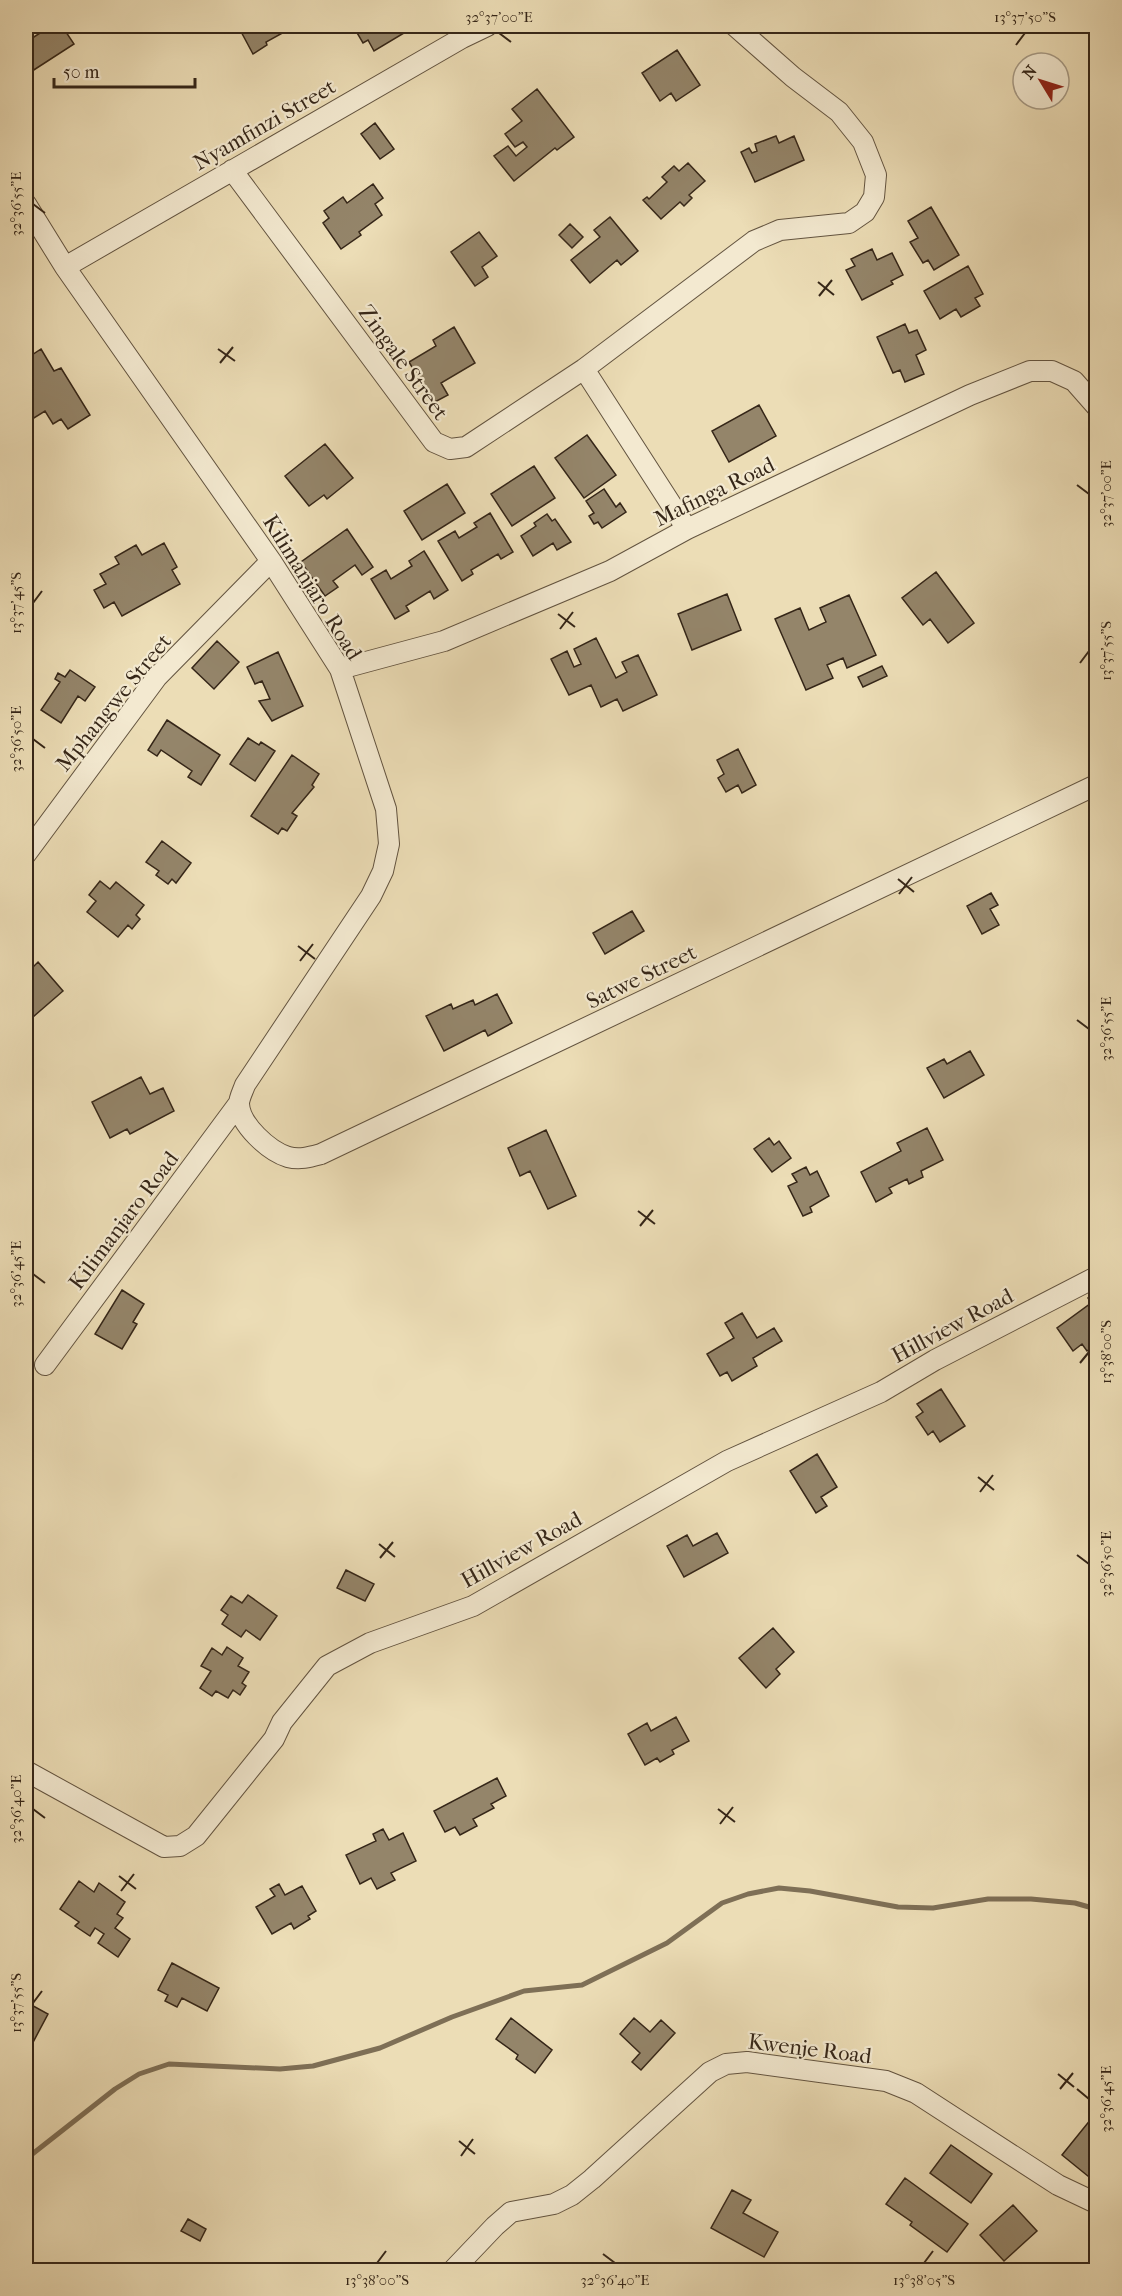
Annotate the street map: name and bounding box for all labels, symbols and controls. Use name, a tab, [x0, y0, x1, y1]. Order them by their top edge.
text: 32°37'00"E	[465, 8, 533, 26]
text: 13°37'50"S	[994, 8, 1056, 26]
scale bar	[54, 51, 195, 89]
north arrow	[1011, 51, 1071, 111]
text: N	[1018, 61, 1041, 83]
text: 50 m	[63, 62, 100, 83]
street label: Nyamfinzi Street	[189, 73, 340, 176]
text: 32°36'55"E	[7, 172, 25, 236]
street label: Zingale Street	[353, 300, 454, 425]
street label: Mafinga Road	[650, 451, 780, 532]
text: 32°37'00"E	[1097, 460, 1115, 528]
street label: Kilimanjaro Road	[257, 510, 368, 666]
text: 13°37'45"S	[7, 572, 25, 634]
text: 13°37'55"S	[1097, 621, 1115, 681]
street label: Mphangwe Street	[51, 629, 177, 776]
text: 32°36'50"E	[7, 706, 25, 772]
street label: Satwe Street	[582, 939, 701, 1015]
text: 32°36'55"E	[1097, 997, 1115, 1061]
street label: Kilimanjaro Road	[63, 1146, 185, 1295]
text: 32°36'45"E	[7, 1241, 25, 1307]
street label: Hillview Road	[887, 1282, 1019, 1369]
text: 13°38'00"S	[1097, 1320, 1115, 1384]
street label: Hillview Road	[457, 1506, 587, 1594]
text: 32°36'50"E	[1097, 1531, 1115, 1597]
text: 32°36'40"E	[7, 1775, 25, 1843]
text: 13°37'55"S	[7, 1973, 25, 2033]
street label: Kwenje Road	[747, 2029, 874, 2070]
text: 32°36'45"E	[1097, 2066, 1115, 2132]
text: 13°38'00"S	[345, 2271, 409, 2289]
text: 32°36'40"E	[581, 2271, 649, 2289]
text: 13°38'05"S	[893, 2271, 955, 2289]

